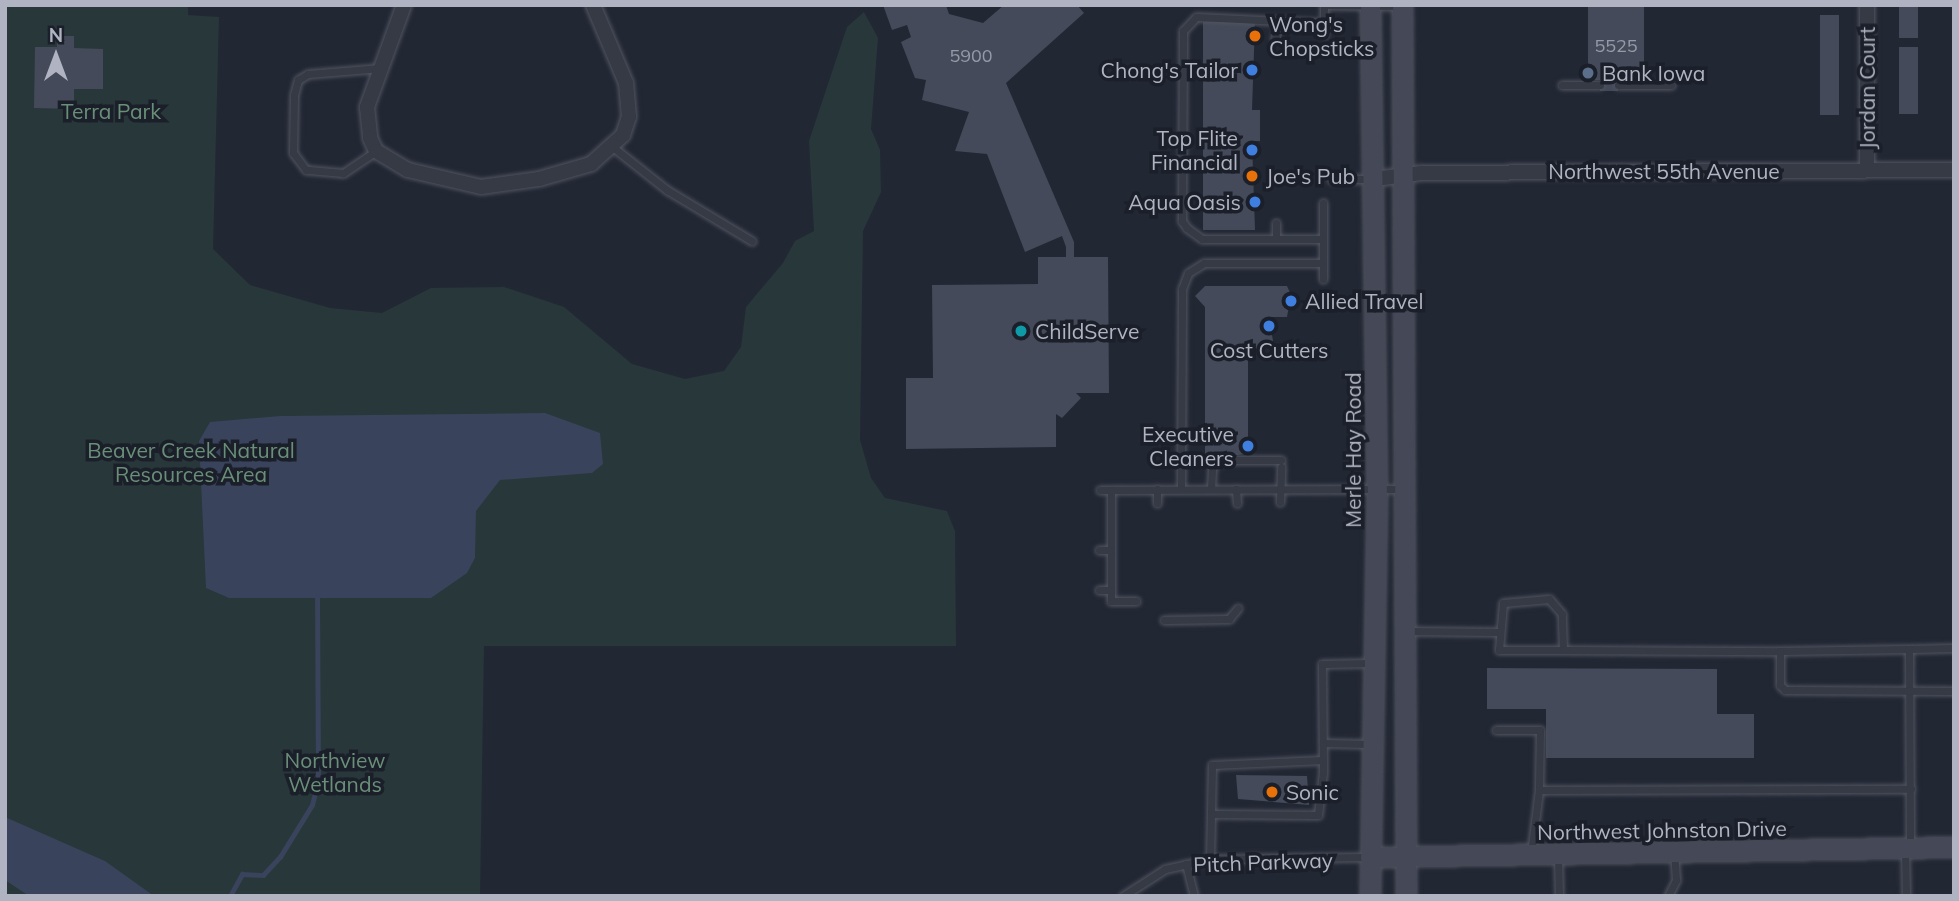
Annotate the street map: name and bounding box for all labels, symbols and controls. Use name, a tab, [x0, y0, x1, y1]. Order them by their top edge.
place label: Wong's Chopsticks	[1269, 11, 1374, 61]
north arrow	[21, 21, 91, 91]
text: N	[49, 23, 63, 47]
street label: Jordan Court	[1854, 27, 1880, 149]
marker: Wong's Chopsticks	[1247, 28, 1263, 44]
house number: 5525	[1594, 35, 1638, 57]
house number: 5900	[949, 45, 993, 67]
place label: Chong's Tailor	[1101, 57, 1238, 83]
place label: Bank Iowa	[1602, 60, 1705, 86]
marker: Chong's Tailor	[1244, 62, 1260, 78]
marker: Bank Iowa	[1580, 65, 1596, 81]
park label: Terra Park	[61, 98, 161, 124]
place label: Top Flite Financial	[1151, 125, 1238, 175]
marker: Top Flite Financial	[1244, 142, 1260, 158]
street label: Northwest 55th Avenue	[1548, 158, 1780, 184]
place label: Joe's Pub	[1266, 163, 1355, 189]
marker: Joe's Pub	[1244, 168, 1260, 184]
place label: Aqua Oasis	[1128, 189, 1241, 215]
marker: Aqua Oasis	[1247, 194, 1263, 210]
place label: Allied Travel	[1305, 288, 1423, 314]
marker: Allied Travel	[1283, 293, 1299, 309]
place label: ChildServe	[1035, 318, 1139, 344]
marker: Cost Cutters	[1261, 318, 1277, 334]
marker: ChildServe	[1013, 323, 1029, 339]
place label: Cost Cutters	[1210, 337, 1328, 363]
street label: Merle Hay Road	[1340, 372, 1366, 528]
place label: Executive Cleaners	[1142, 421, 1234, 471]
park label: Beaver Creek Natural Resources Area	[87, 437, 295, 487]
marker: Executive Cleaners	[1240, 438, 1256, 454]
park label: Northview Wetlands	[284, 747, 386, 797]
place label: Sonic	[1286, 779, 1339, 805]
marker: Sonic	[1264, 784, 1280, 800]
street label: Northwest Johnston Drive	[1537, 815, 1787, 845]
street label: Pitch Parkway	[1193, 847, 1333, 877]

